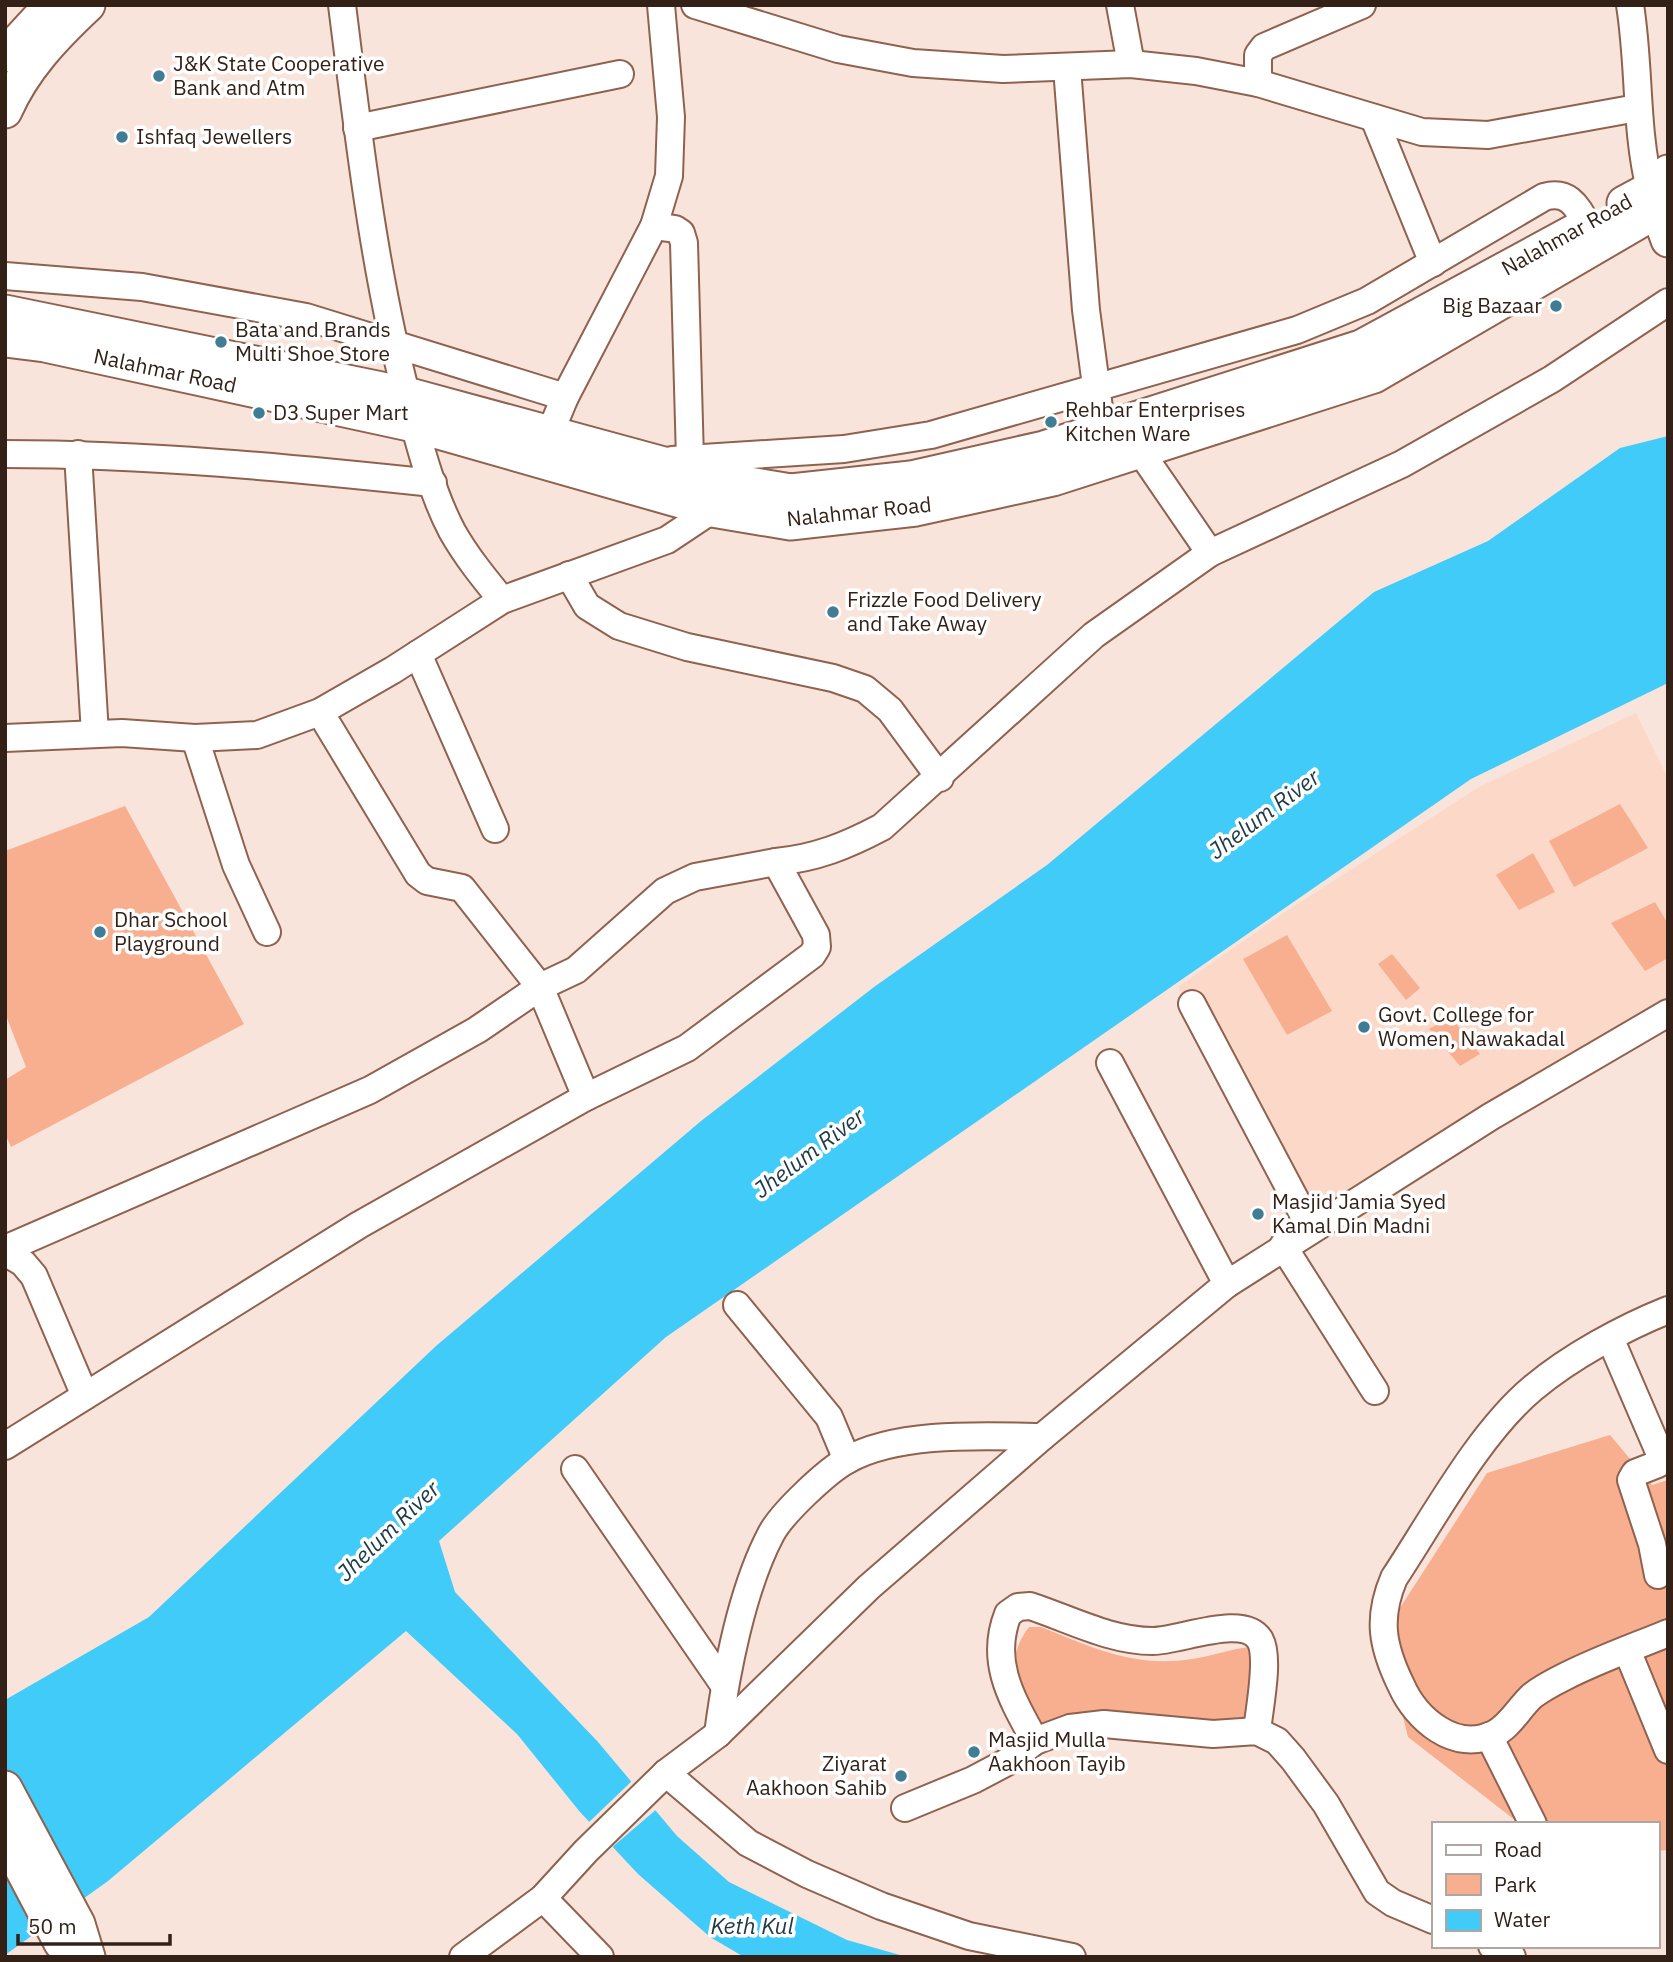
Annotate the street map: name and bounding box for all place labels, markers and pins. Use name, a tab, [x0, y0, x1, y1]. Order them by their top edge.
place label: J&K State Cooperative Bank and Atm	[173, 49, 385, 101]
marker: J&K State Cooperative Bank and Atm	[151, 68, 167, 84]
place label: Ishfaq Jewellers	[136, 122, 292, 150]
marker: Ishfaq Jewellers	[114, 129, 130, 145]
place label: Big Bazaar	[1442, 291, 1542, 319]
marker: Big Bazaar	[1548, 298, 1564, 314]
place label: Bata and Brands Multi Shoe Store	[235, 315, 391, 367]
marker: Bata and Brands Multi Shoe Store	[213, 334, 229, 350]
place label: Rehbar Enterprises Kitchen Ware	[1065, 395, 1245, 447]
place label: D3 Super Mart	[273, 398, 409, 426]
marker: D3 Super Mart	[251, 405, 267, 421]
marker: Rehbar Enterprises Kitchen Ware	[1043, 414, 1059, 430]
place label: Frizzle Food Delivery and Take Away	[847, 585, 1042, 637]
marker: Frizzle Food Delivery and Take Away	[825, 604, 841, 620]
place label: Dhar School Playground	[114, 905, 228, 957]
marker: Dhar School Playground	[92, 924, 108, 940]
place label: Govt. College for Women, Nawakadal	[1378, 1000, 1565, 1052]
marker: Govt. College for Women, Nawakadal	[1356, 1019, 1372, 1035]
place label: Masjid Jamia Syed Kamal Din Madni	[1272, 1187, 1446, 1239]
marker: Masjid Jamia Syed Kamal Din Madni	[1250, 1206, 1266, 1222]
place label: Masjid Mulla Aakhoon Tayib	[988, 1725, 1126, 1777]
marker: Masjid Mulla Aakhoon Tayib	[966, 1744, 982, 1760]
place label: Ziyarat Aakhoon Sahib	[746, 1749, 887, 1801]
marker: Ziyarat Aakhoon Sahib	[893, 1768, 909, 1784]

